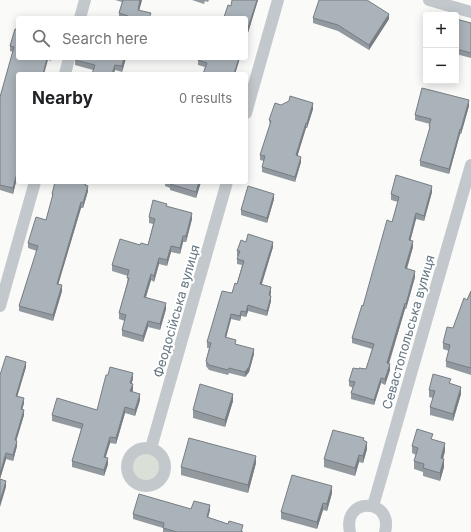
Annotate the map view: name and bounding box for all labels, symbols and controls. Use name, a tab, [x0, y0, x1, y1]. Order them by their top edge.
map controls	[423, 12, 459, 84]
button: +	[423, 12, 459, 48]
search box	[16, 16, 248, 60]
icon: search	[30, 27, 52, 49]
text: Search here	[62, 29, 148, 48]
button: −	[423, 48, 459, 84]
text: Nearby	[32, 88, 93, 108]
text: 0 results	[179, 90, 232, 106]
street label: Феодосійська вулиця	[149, 243, 203, 379]
street label: Севастопольська вулиця	[378, 253, 438, 411]

